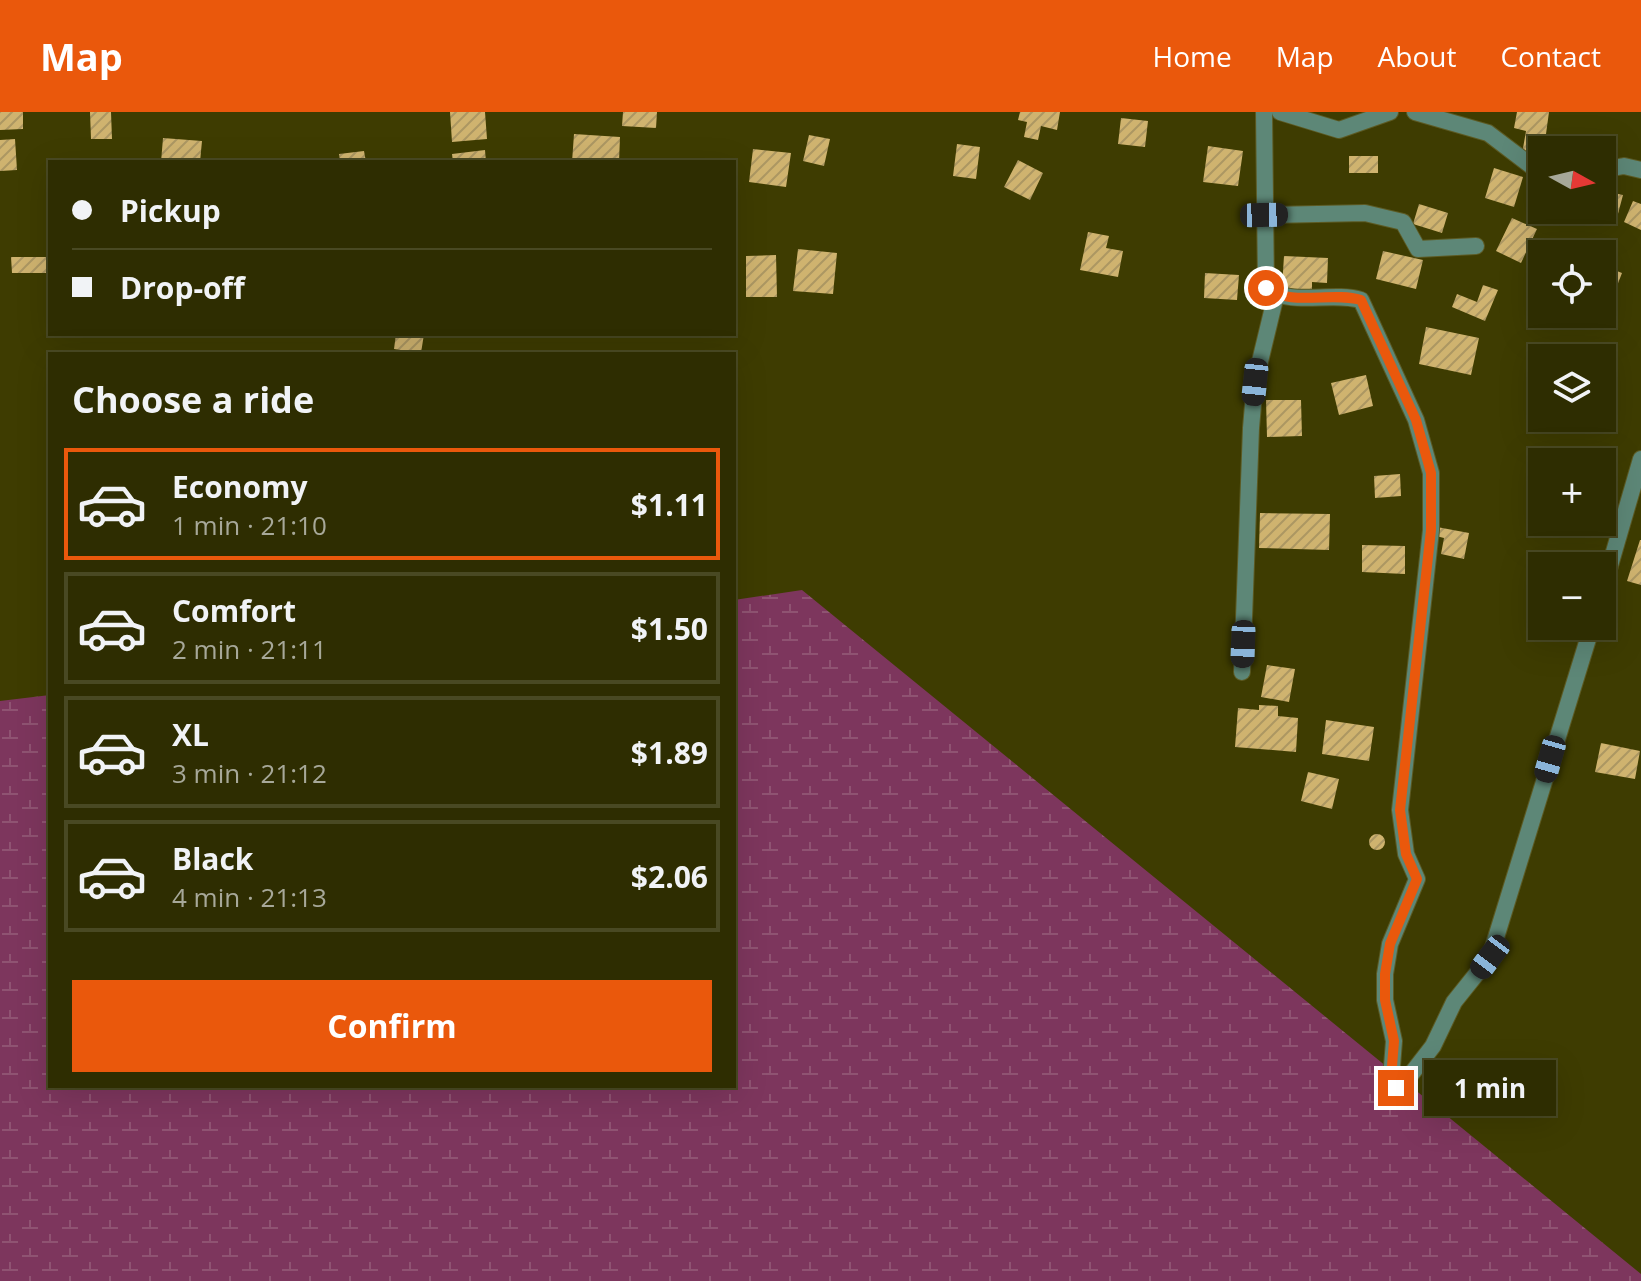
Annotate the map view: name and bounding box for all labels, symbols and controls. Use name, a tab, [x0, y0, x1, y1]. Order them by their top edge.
text: Map	[40, 30, 123, 82]
text: Home	[1153, 37, 1232, 75]
text: Map	[1276, 37, 1334, 75]
text: About	[1378, 37, 1456, 75]
text: Contact	[1500, 37, 1601, 75]
north arrow	[1528, 136, 1616, 224]
map controls	[1528, 136, 1616, 640]
text: Pickup	[120, 190, 221, 231]
car	[1240, 203, 1288, 227]
button: locate	[1528, 240, 1616, 328]
text: Drop-off	[120, 267, 245, 308]
route start	[1248, 270, 1284, 306]
button: layers	[1528, 344, 1616, 432]
car	[1241, 357, 1269, 407]
text: Choose a ride	[72, 375, 314, 424]
button: +	[1528, 448, 1616, 536]
text: Economy	[172, 466, 308, 507]
icon: car	[76, 468, 148, 540]
text: $1.11	[631, 484, 708, 525]
text: 1 min · 21:10	[172, 507, 327, 543]
button: −	[1528, 552, 1616, 640]
text: Comfort	[172, 590, 296, 631]
icon: car	[76, 592, 148, 664]
text: $1.50	[631, 608, 708, 649]
car	[1230, 620, 1256, 668]
text: 2 min · 21:11	[172, 631, 327, 667]
text: XL	[172, 714, 209, 755]
icon: car	[76, 716, 148, 788]
text: $1.89	[631, 732, 708, 773]
car	[1532, 733, 1568, 785]
text: 3 min · 21:12	[172, 755, 327, 791]
text: Black	[172, 838, 253, 879]
icon: car	[76, 840, 148, 912]
text: $2.06	[631, 856, 708, 897]
text: 4 min · 21:13	[172, 879, 327, 915]
car	[1466, 931, 1514, 983]
button: Confirm	[72, 980, 712, 1072]
callout: 1 min	[1424, 1060, 1556, 1116]
route end	[1378, 1070, 1414, 1106]
text: 1 min	[1454, 1070, 1526, 1106]

